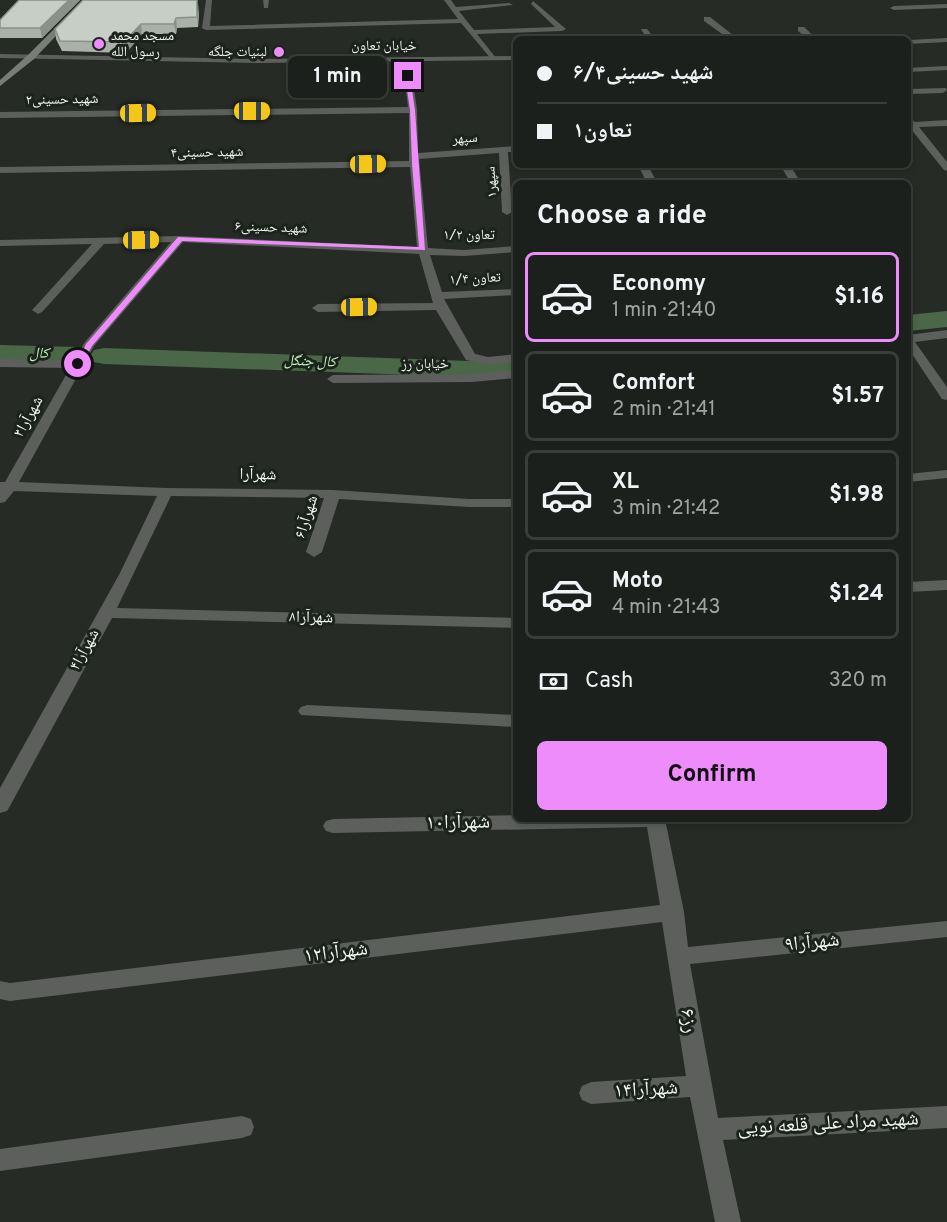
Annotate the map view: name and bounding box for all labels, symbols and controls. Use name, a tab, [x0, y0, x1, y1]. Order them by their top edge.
place label: مسجد محمد رسول الله	[111, 28, 174, 61]
marker: مسجد محمد رسول الله	[92, 37, 106, 51]
street label: خیابان تعاون	[351, 38, 417, 55]
place label: لبنیات جلگه	[208, 44, 267, 61]
marker: لبنیات جلگه	[272, 45, 286, 59]
callout: 1 min	[288, 55, 387, 97]
text: شهید حسینی۶/۴	[573, 60, 713, 87]
route end	[394, 62, 421, 89]
text: 1 min	[313, 64, 362, 90]
street label: شهید حسینی۲	[25, 91, 99, 109]
car	[234, 102, 270, 120]
car	[120, 104, 156, 122]
text: تعاون۱	[573, 118, 632, 145]
street label: سپهر	[451, 130, 478, 148]
street label: شهید حسینی۴	[170, 144, 244, 162]
car	[350, 155, 386, 173]
street label: سپهر۱	[482, 166, 502, 198]
text: Choose a ride	[537, 199, 707, 233]
street label: شهید حسینی۶	[234, 218, 308, 238]
street label: تعاون ۱/۲	[443, 227, 495, 244]
car	[123, 231, 159, 249]
street label: تعاون ۱/۴	[449, 269, 501, 289]
icon: car	[540, 270, 594, 324]
text: Economy	[612, 271, 706, 298]
text: $1.16	[834, 284, 884, 311]
car	[341, 298, 377, 316]
text: 1 min · 21:40	[612, 298, 716, 324]
water label: کال	[29, 344, 52, 364]
route start	[64, 350, 91, 377]
water label: کال جنگل	[284, 352, 339, 372]
street label: خیابان رز	[400, 356, 449, 373]
icon: car	[540, 369, 594, 423]
text: Comfort	[612, 370, 695, 397]
text: $1.57	[831, 383, 884, 410]
street label: شهرآرا۳	[10, 393, 48, 441]
text: 2 min · 21:41	[612, 397, 716, 423]
street label: شهرآرا	[239, 465, 277, 485]
icon: car	[540, 468, 594, 522]
text: XL	[612, 469, 639, 496]
text: $1.98	[829, 482, 884, 509]
street label: شهرآرا۶	[291, 493, 323, 541]
text: 3 min · 21:42	[612, 496, 720, 522]
icon: car	[540, 567, 594, 621]
text: Moto	[612, 568, 663, 595]
text: $1.24	[829, 581, 884, 608]
text: 4 min · 21:43	[612, 595, 720, 621]
street label: شهرآرا۸	[289, 608, 333, 628]
street label: شهرآرا۴	[66, 626, 104, 674]
icon: cash	[537, 665, 570, 698]
text: Cash	[585, 668, 634, 695]
text: 320 m	[829, 668, 887, 694]
button: Confirm	[537, 741, 887, 810]
street label: شهرآرا۱۰	[426, 809, 490, 837]
street label: شهرآرا۹	[783, 927, 841, 959]
street label: شهرآرا۱۲	[303, 936, 369, 970]
street label: رز۶	[673, 1007, 703, 1035]
street label: شهرآرا۱۴	[613, 1075, 679, 1105]
street label: شهید مراد علی قلعه نویی	[737, 1106, 919, 1142]

